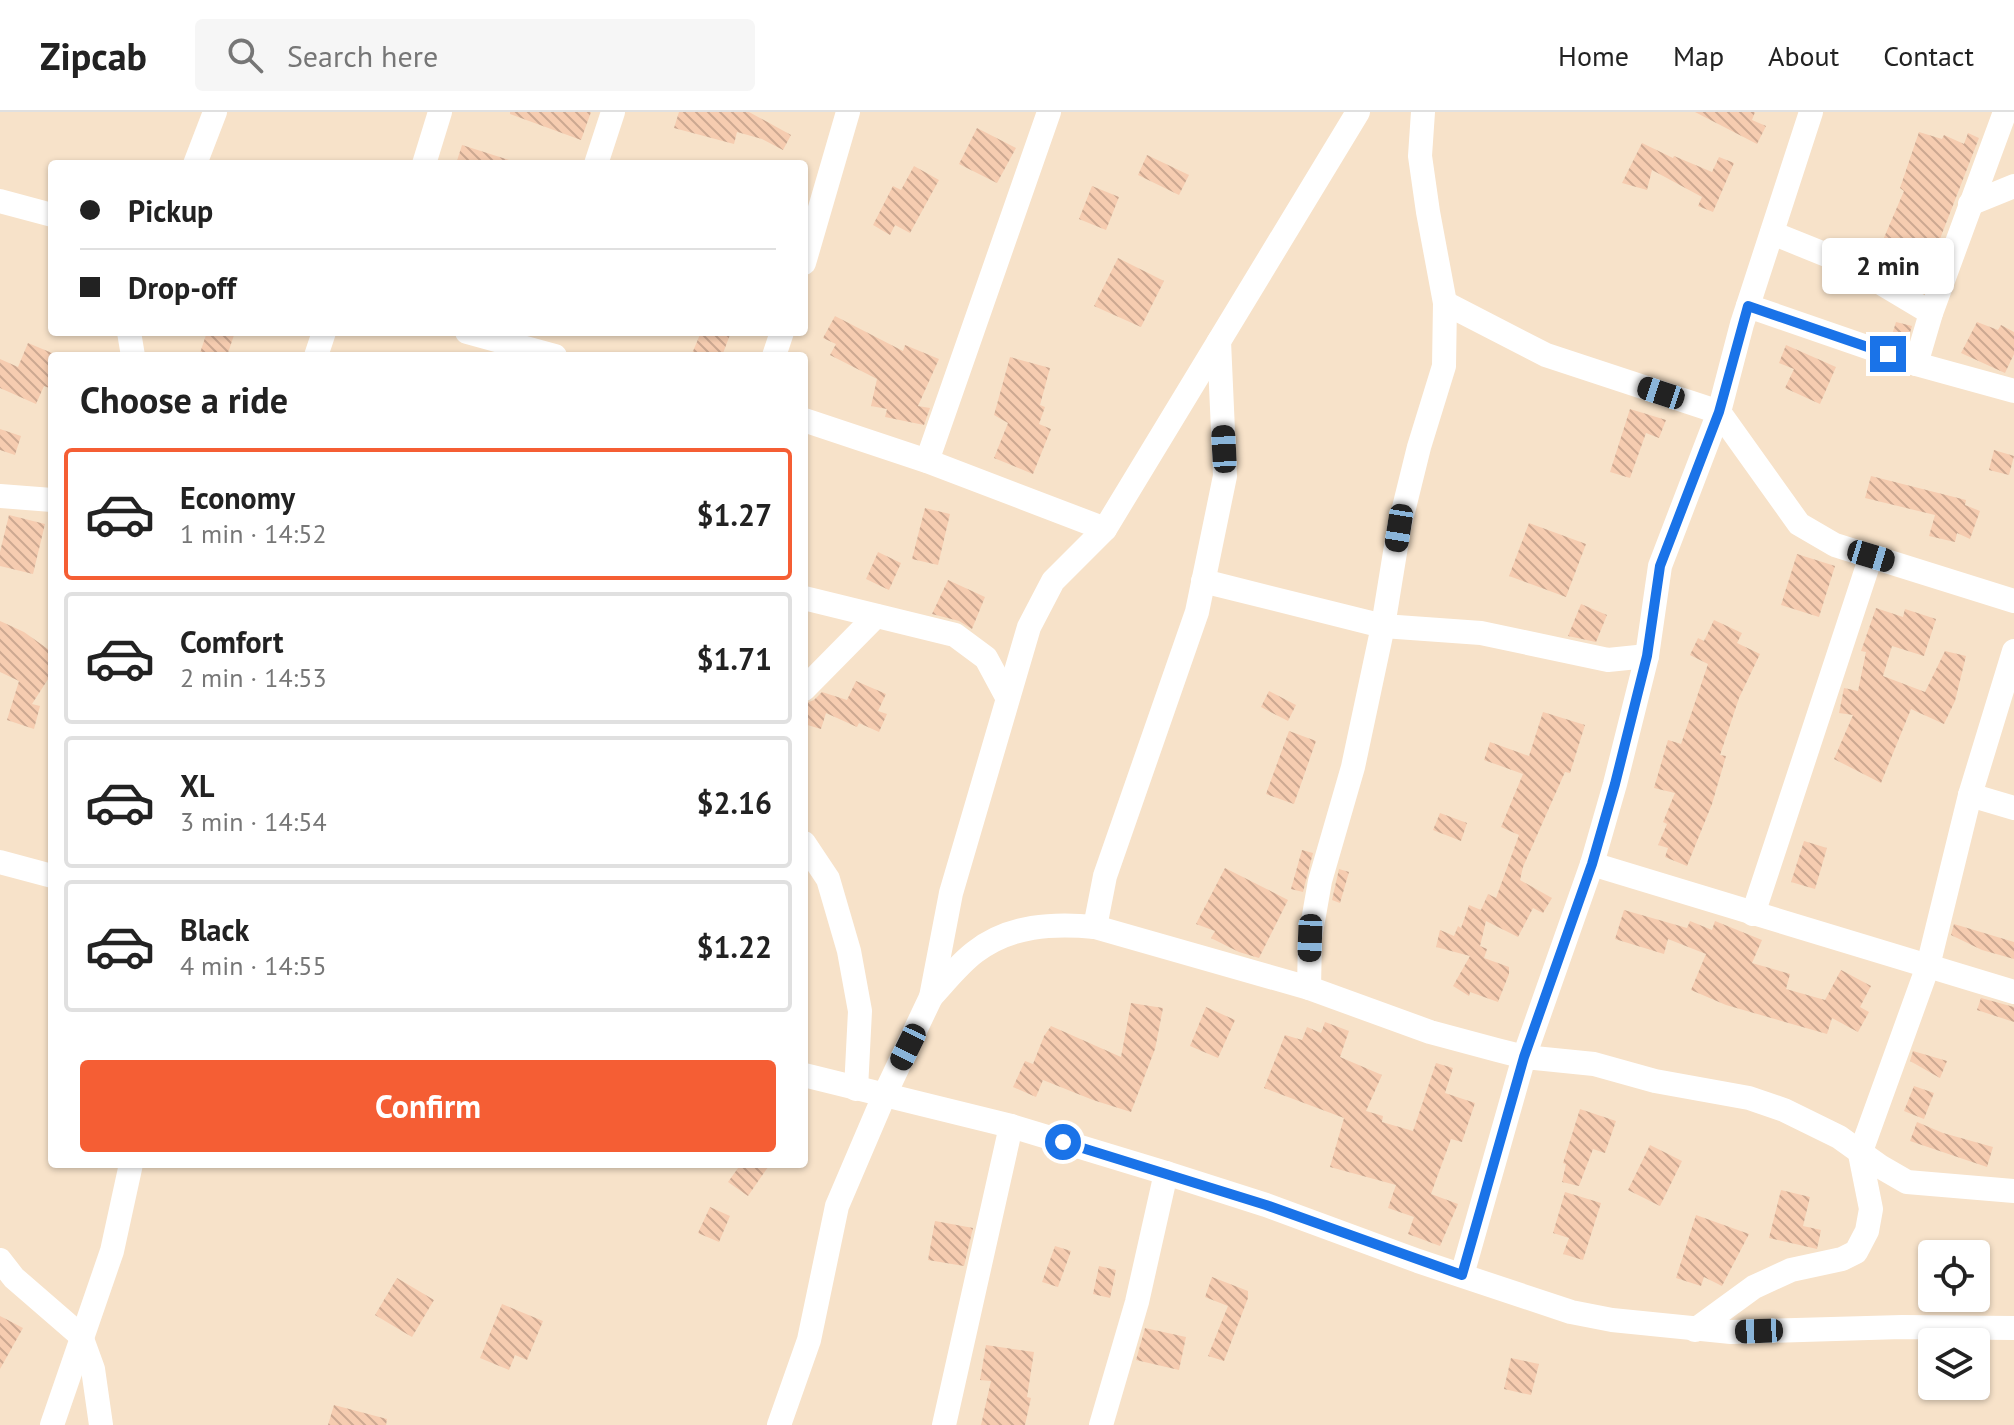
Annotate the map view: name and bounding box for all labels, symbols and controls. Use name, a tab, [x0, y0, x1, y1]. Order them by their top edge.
search box	[195, 19, 755, 91]
text: Zipcab	[40, 31, 147, 80]
icon: search	[223, 33, 267, 77]
text: Search here	[287, 36, 438, 75]
text: Home	[1558, 37, 1629, 74]
text: Map	[1673, 37, 1724, 74]
text: About	[1768, 37, 1839, 74]
text: Contact	[1883, 37, 1974, 74]
text: Pickup	[128, 191, 213, 230]
callout: 2 min	[1822, 238, 1954, 294]
text: 2 min	[1856, 249, 1920, 282]
text: Drop-off	[128, 268, 236, 307]
route end	[1870, 336, 1906, 372]
car	[1634, 374, 1688, 412]
text: Choose a ride	[80, 376, 288, 423]
car	[1211, 424, 1237, 474]
icon: car	[84, 478, 156, 550]
text: Economy	[180, 478, 295, 517]
text: $1.27	[697, 495, 772, 534]
car	[1383, 502, 1415, 554]
text: 1 min · 14:52	[180, 517, 327, 550]
car	[1845, 538, 1897, 574]
icon: car	[84, 622, 156, 694]
text: Comfort	[180, 622, 283, 661]
text: $1.71	[697, 639, 772, 678]
text: 2 min · 14:53	[180, 661, 327, 694]
icon: car	[84, 766, 156, 838]
text: XL	[180, 766, 214, 805]
text: $2.16	[697, 783, 772, 822]
text: 3 min · 14:54	[180, 805, 327, 838]
icon: car	[84, 910, 156, 982]
text: Black	[180, 910, 249, 949]
car	[1297, 914, 1323, 962]
text: $1.22	[697, 927, 772, 966]
text: 4 min · 14:55	[180, 949, 327, 982]
car	[887, 1020, 929, 1074]
button: Confirm	[80, 1060, 776, 1152]
route start	[1045, 1124, 1081, 1160]
map controls	[1918, 1240, 1990, 1400]
button: locate	[1918, 1240, 1990, 1312]
car	[1735, 1318, 1783, 1344]
button: layers	[1918, 1328, 1990, 1400]

